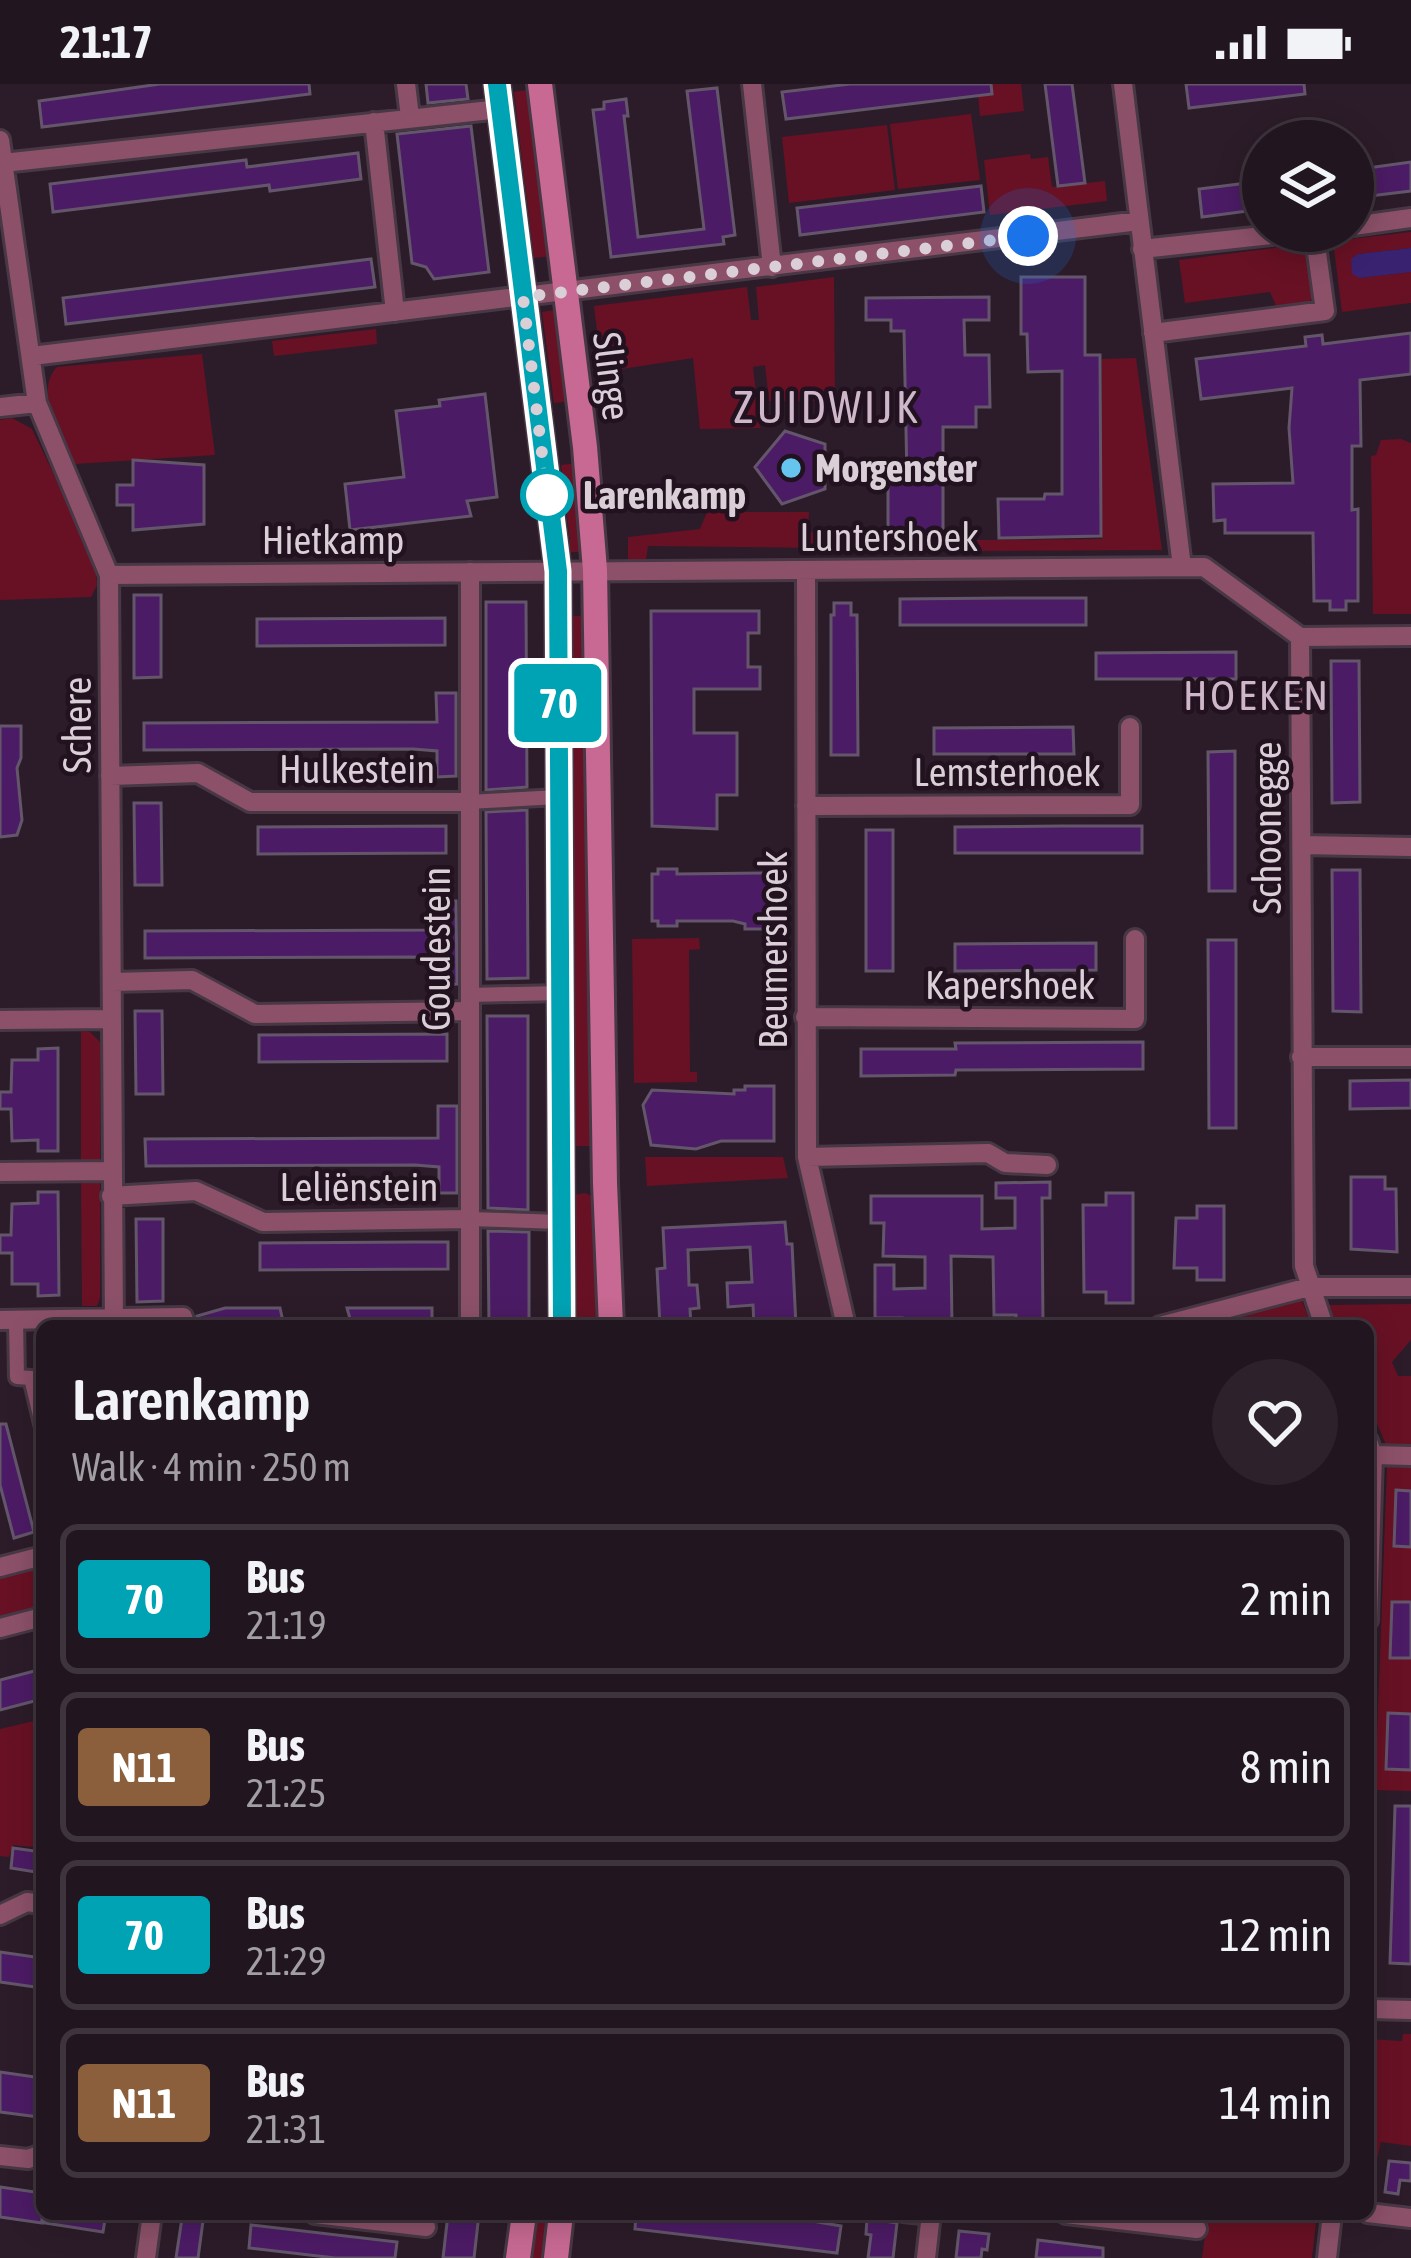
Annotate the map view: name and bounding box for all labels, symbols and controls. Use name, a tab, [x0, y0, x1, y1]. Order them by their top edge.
text: 21:17	[60, 16, 153, 68]
map controls	[1242, 120, 1374, 252]
button: layers	[1242, 120, 1374, 252]
your location	[998, 206, 1058, 266]
street label: Slinge	[585, 329, 639, 423]
district label: ZUIDWIJK	[733, 381, 921, 433]
place label: Morgenster	[815, 446, 978, 490]
marker: Morgenster	[778, 455, 804, 481]
marker: Larenkamp	[522, 470, 572, 520]
place label: Larenkamp	[583, 473, 746, 517]
street label: Luntershoek	[800, 515, 978, 559]
street label: Hietkamp	[262, 518, 404, 562]
line badge: 70	[504, 664, 612, 742]
district label: HOEKEN	[1183, 671, 1331, 719]
street label: Schere	[55, 677, 99, 773]
text: 70	[538, 679, 578, 727]
street label: Schoonegge	[1245, 742, 1289, 914]
street label: Hulkestein	[279, 747, 435, 791]
street label: Lemsterhoek	[914, 750, 1100, 794]
street label: Beumershoek	[751, 851, 795, 1049]
street label: Goudestein	[414, 867, 458, 1031]
street label: Kapershoek	[925, 963, 1095, 1007]
street label: Leliënstein	[280, 1165, 438, 1209]
button: heart	[1212, 1359, 1338, 1485]
text: Larenkamp	[72, 1367, 311, 1432]
text: Walk · 4 min · 250 m	[72, 1445, 351, 1489]
text: Bus	[246, 1551, 305, 1603]
text: 2 min	[1240, 1573, 1332, 1625]
text: 70	[124, 1575, 164, 1623]
text: 21:19	[246, 1603, 326, 1647]
text: Bus	[246, 1719, 305, 1771]
text: 8 min	[1240, 1741, 1332, 1793]
text: N11	[112, 1743, 176, 1791]
text: 21:25	[246, 1771, 326, 1815]
text: Bus	[246, 1887, 305, 1939]
text: 12 min	[1219, 1909, 1332, 1961]
text: 70	[124, 1911, 164, 1959]
text: 21:29	[246, 1939, 326, 1983]
text: Bus	[246, 2055, 305, 2107]
text: 14 min	[1219, 2077, 1332, 2129]
text: N11	[112, 2079, 176, 2127]
text: 21:31	[246, 2107, 326, 2151]

